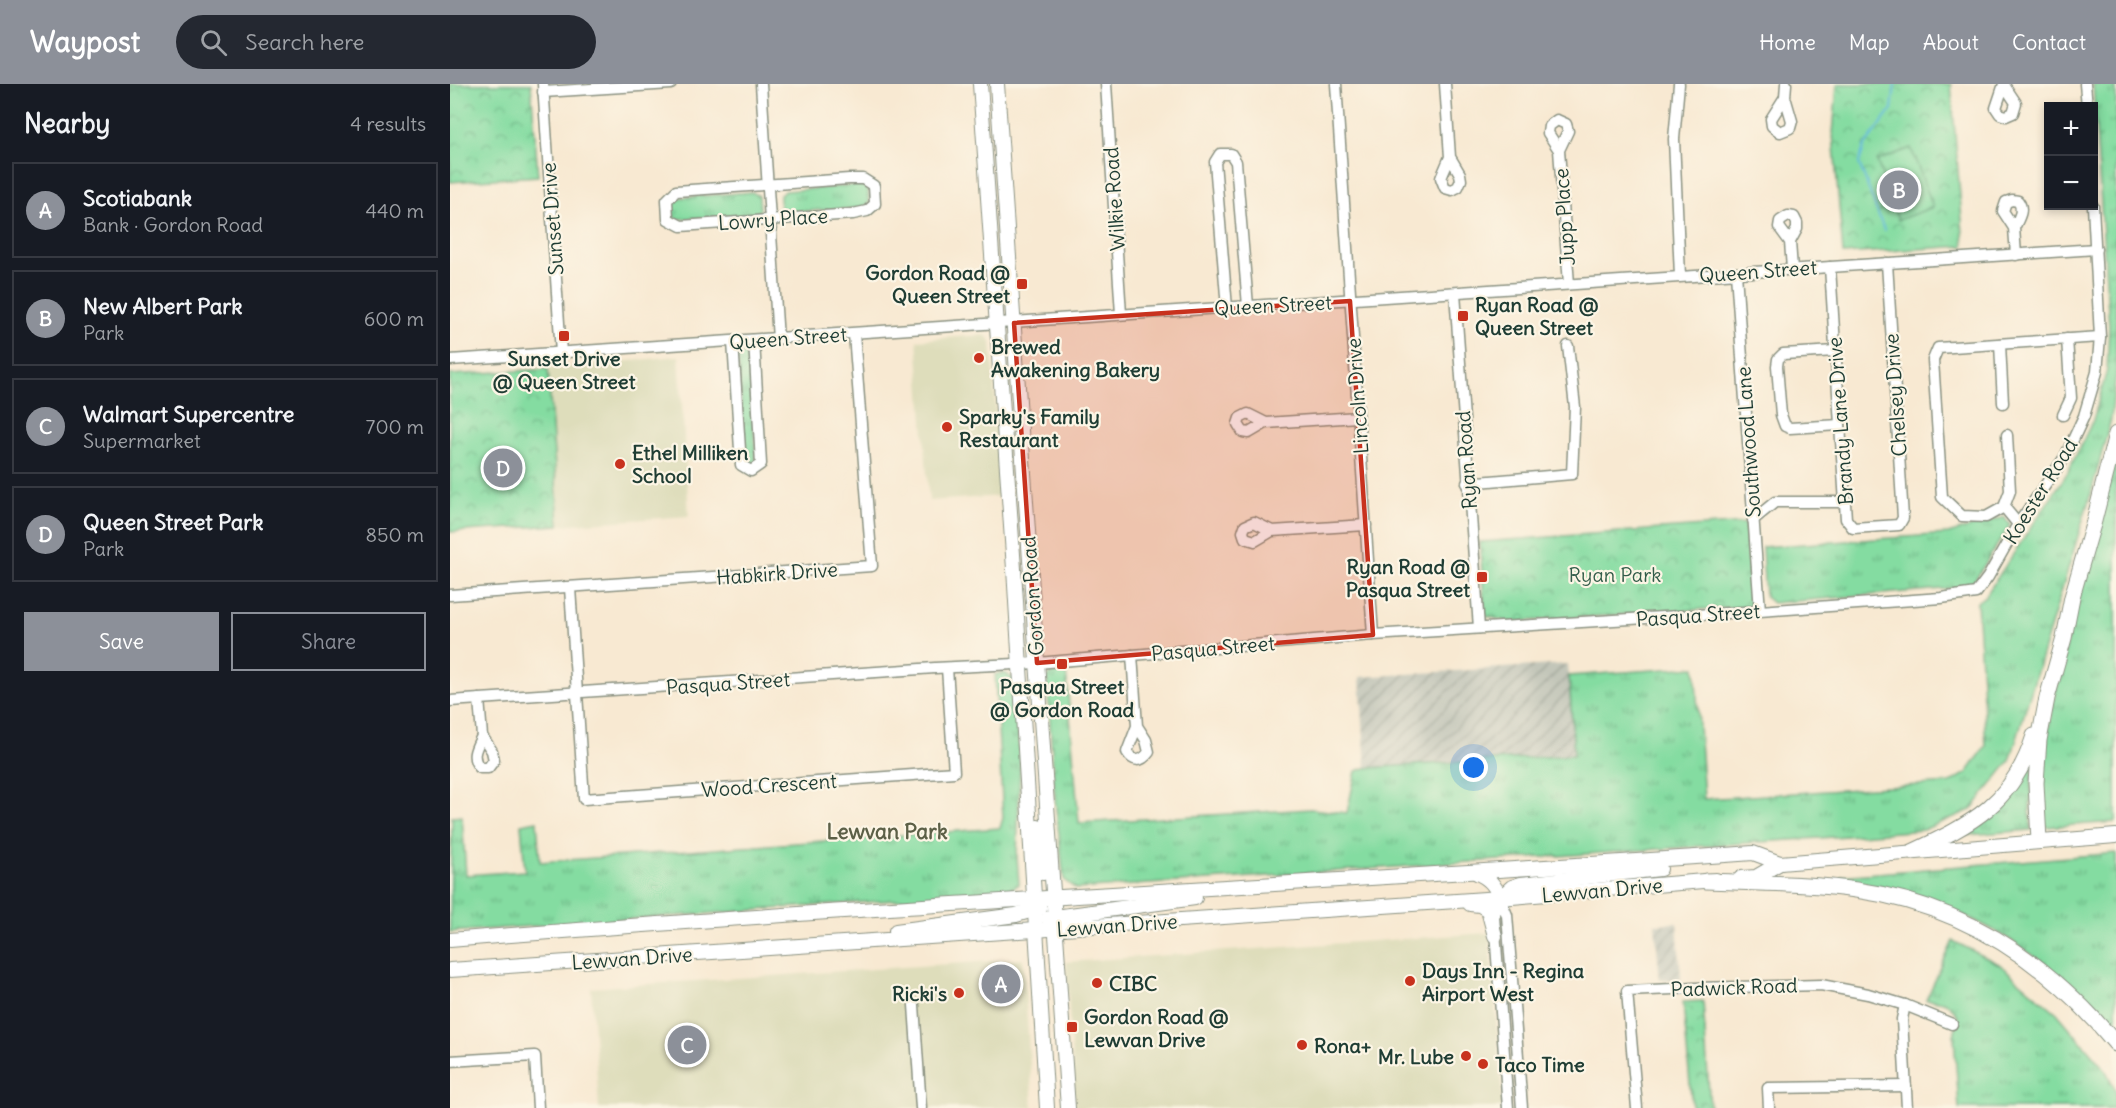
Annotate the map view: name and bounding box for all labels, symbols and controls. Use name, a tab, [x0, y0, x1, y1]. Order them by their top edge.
search box	[176, 15, 596, 69]
text: Waypost	[30, 24, 140, 60]
icon: search	[197, 26, 230, 59]
text: Search here	[245, 28, 364, 56]
text: Home	[1759, 29, 1816, 56]
text: Map	[1849, 29, 1890, 56]
text: About	[1923, 29, 1979, 56]
text: Contact	[2012, 29, 2086, 56]
map controls	[2044, 102, 2098, 210]
button: +	[2044, 102, 2098, 156]
text: Nearby	[24, 107, 110, 140]
text: 4 results	[350, 111, 426, 136]
street label: Wilkie Road	[1098, 146, 1130, 252]
button: −	[2044, 156, 2098, 210]
street label: Sunset Drive	[536, 162, 568, 276]
street label: Jupp Place	[1548, 167, 1580, 267]
pin: B	[1880, 168, 1918, 212]
text: Scotiabank	[83, 184, 192, 212]
text: A	[39, 198, 52, 223]
text: 440 m	[365, 198, 424, 223]
street label: Lowry Place	[717, 203, 829, 235]
text: Bank · Gordon Road	[83, 212, 263, 237]
street label: Queen Street	[1698, 254, 1818, 288]
place label: Gordon Road @ Queen Street	[865, 260, 1010, 308]
marker: Gordon Road @ Queen Street	[1015, 277, 1029, 291]
street label: Queen Street	[1213, 289, 1333, 321]
text: New Albert Park	[83, 292, 243, 320]
place label: Ryan Road @ Queen Street	[1475, 292, 1598, 340]
text: B	[39, 306, 52, 331]
text: 600 m	[364, 306, 424, 331]
marker: Ryan Road @ Queen Street	[1456, 309, 1470, 323]
text: Park	[83, 320, 124, 345]
street label: Queen Street	[728, 321, 848, 355]
marker: Sunset Drive @ Queen Street	[557, 329, 571, 343]
street label: Chelsey Drive	[1878, 333, 1912, 457]
place label: Brewed Awakening Bakery	[991, 334, 1160, 382]
street label: Brandy Lane Drive	[1822, 336, 1858, 506]
street label: Lincoln Drive	[1340, 337, 1374, 455]
place label: Sunset Drive @ Queen Street	[493, 346, 636, 394]
marker: Brewed Awakening Bakery	[972, 351, 986, 365]
street label: Southwood Lane	[1730, 366, 1766, 518]
text: Walmart Supercentre	[83, 400, 294, 428]
place label: Sparky's Family Restaurant	[959, 404, 1100, 452]
street label: Ryan Road	[1450, 410, 1482, 510]
text: C	[39, 414, 52, 439]
text: 700 m	[366, 414, 424, 439]
marker: Sparky's Family Restaurant	[940, 420, 954, 434]
text: Supermarket	[83, 428, 201, 453]
street label: Koester Road	[1998, 433, 2083, 549]
place label: Ethel Milliken School	[632, 440, 749, 488]
pin: D	[484, 446, 522, 490]
marker: Ethel Milliken School	[613, 457, 627, 471]
text: Queen Street Park	[83, 508, 263, 536]
text: D	[38, 522, 53, 547]
text: 850 m	[366, 522, 424, 547]
street label: Gordon Road	[1015, 535, 1049, 657]
text: Park	[83, 536, 124, 561]
place label: Ryan Road @ Pasqua Street	[1346, 554, 1470, 602]
street label: Habkirk Drive	[715, 556, 839, 590]
park label: Ryan Park	[1568, 562, 1662, 587]
marker: Ryan Road @ Pasqua Street	[1475, 570, 1489, 584]
street label: Pasqua Street	[1635, 598, 1761, 632]
button: Save	[24, 612, 219, 671]
button: Share	[231, 612, 426, 671]
street label: Pasqua Street	[1150, 630, 1276, 666]
marker: Pasqua Street @ Gordon Road	[1055, 657, 1069, 671]
street label: Pasqua Street	[665, 666, 791, 700]
place label: Pasqua Street @ Gordon Road	[990, 674, 1135, 722]
your location	[1459, 753, 1488, 782]
street label: Wood Crescent	[700, 768, 838, 802]
district label: Lewvan Park	[826, 818, 948, 845]
street label: Lewvan Drive	[1540, 872, 1664, 908]
street label: Lewvan Drive	[1056, 908, 1178, 942]
street label: Lewvan Drive	[571, 941, 693, 975]
place label: Days Inn - Regina Airport West	[1422, 958, 1585, 1006]
pin: A	[982, 962, 1020, 1006]
place label: CIBC	[1109, 971, 1157, 996]
street label: Padwick Road	[1670, 972, 1798, 1002]
marker: Days Inn - Regina Airport West	[1403, 974, 1417, 988]
marker: CIBC	[1090, 976, 1104, 990]
place label: Ricki's	[892, 981, 947, 1006]
marker: Ricki's	[952, 986, 966, 1000]
place label: Gordon Road @ Lewvan Drive	[1084, 1004, 1229, 1052]
marker: Gordon Road @ Lewvan Drive	[1065, 1020, 1079, 1034]
pin: C	[668, 1022, 706, 1068]
place label: Rona+	[1314, 1033, 1372, 1058]
marker: Rona+	[1295, 1038, 1309, 1052]
place label: Mr. Lube	[1378, 1044, 1454, 1069]
marker: Mr. Lube	[1459, 1049, 1473, 1063]
place label: Taco Time	[1495, 1052, 1585, 1077]
marker: Taco Time	[1476, 1057, 1490, 1071]

